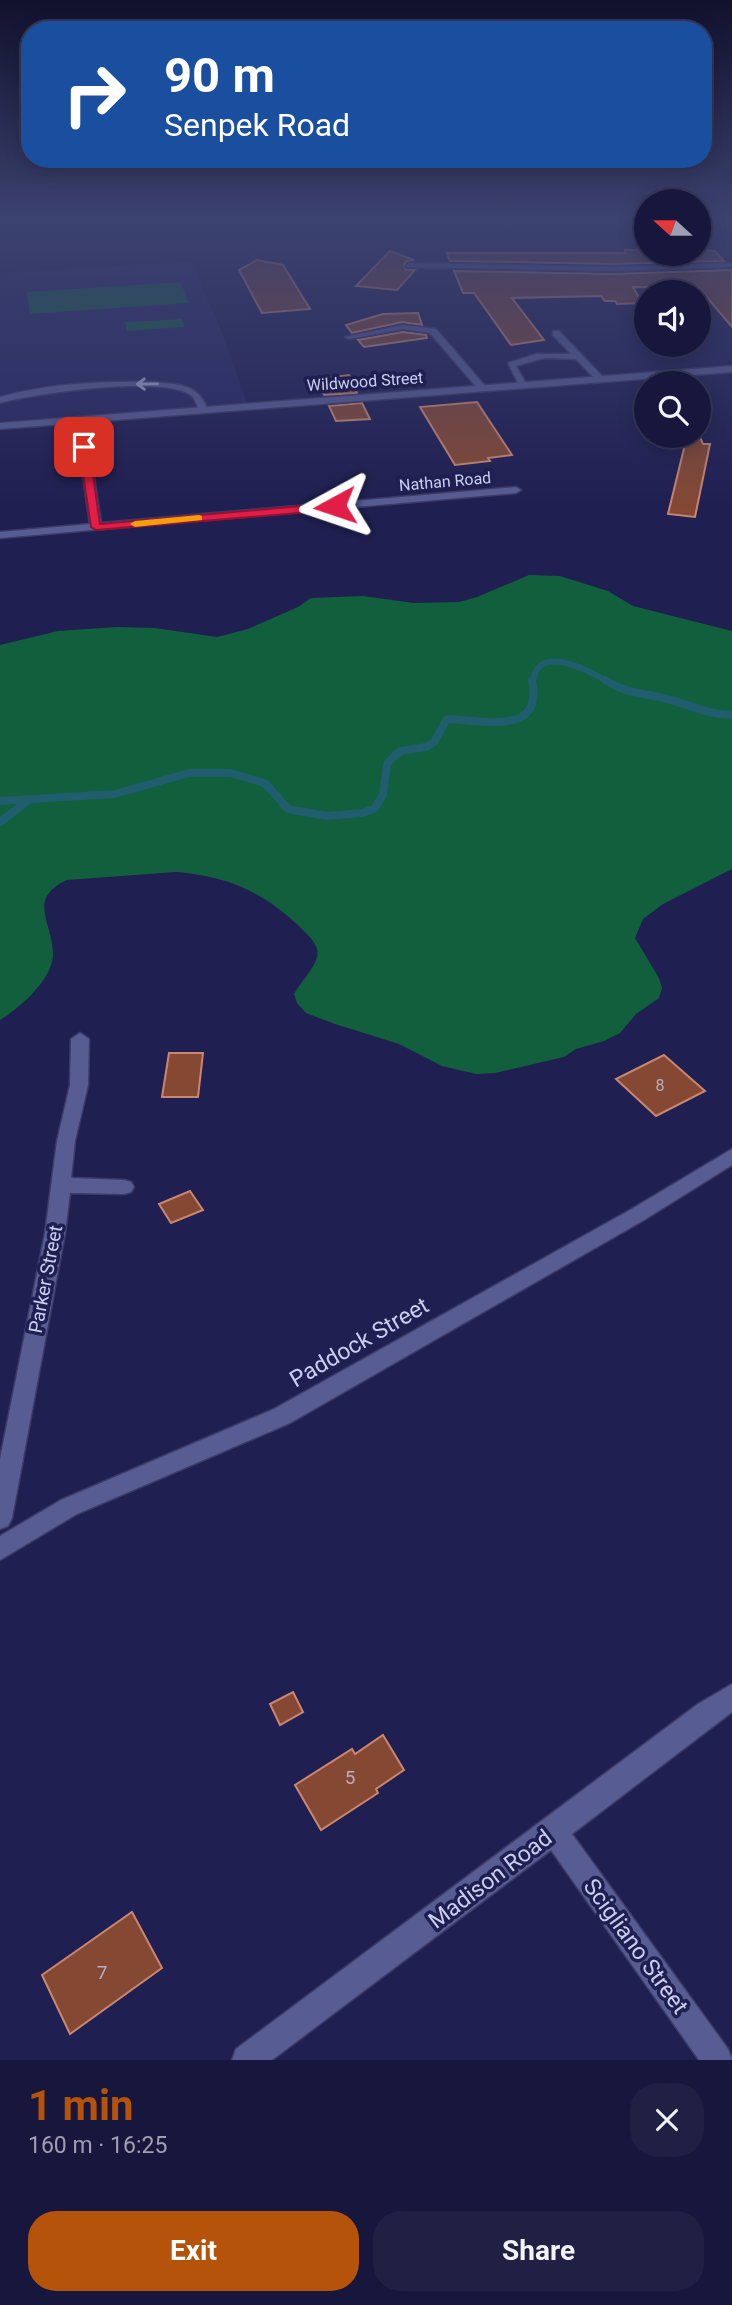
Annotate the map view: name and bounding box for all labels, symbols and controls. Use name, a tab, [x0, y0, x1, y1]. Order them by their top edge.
text: 90 m	[164, 47, 275, 104]
icon: right	[49, 49, 140, 140]
text: Senpek Road	[164, 106, 350, 144]
north arrow	[634, 189, 710, 266]
map controls	[634, 189, 711, 448]
button: sound	[634, 280, 711, 357]
street label: Wildwood Street	[306, 368, 424, 395]
button: search	[634, 371, 711, 448]
one-way arrow	[135, 377, 158, 391]
pin	[54, 417, 114, 477]
icon: arrive	[65, 428, 103, 466]
street label: Nathan Road	[398, 468, 492, 495]
position arrow	[298, 469, 372, 543]
house number: 8	[656, 1076, 665, 1095]
street label: Parker Street	[24, 1223, 67, 1335]
street label: Paddock Street	[285, 1292, 434, 1393]
house number: 5	[345, 1766, 355, 1789]
street label: Madison Road	[423, 1824, 557, 1935]
street label: Scigliano Street	[578, 1874, 694, 2019]
house number: 7	[97, 1961, 107, 1984]
text: 1 min	[28, 2081, 134, 2130]
button: close	[630, 2083, 704, 2157]
text: 160 m · 16:25	[28, 2132, 167, 2159]
button: Exit	[28, 2211, 359, 2291]
button: Share	[373, 2211, 704, 2291]

